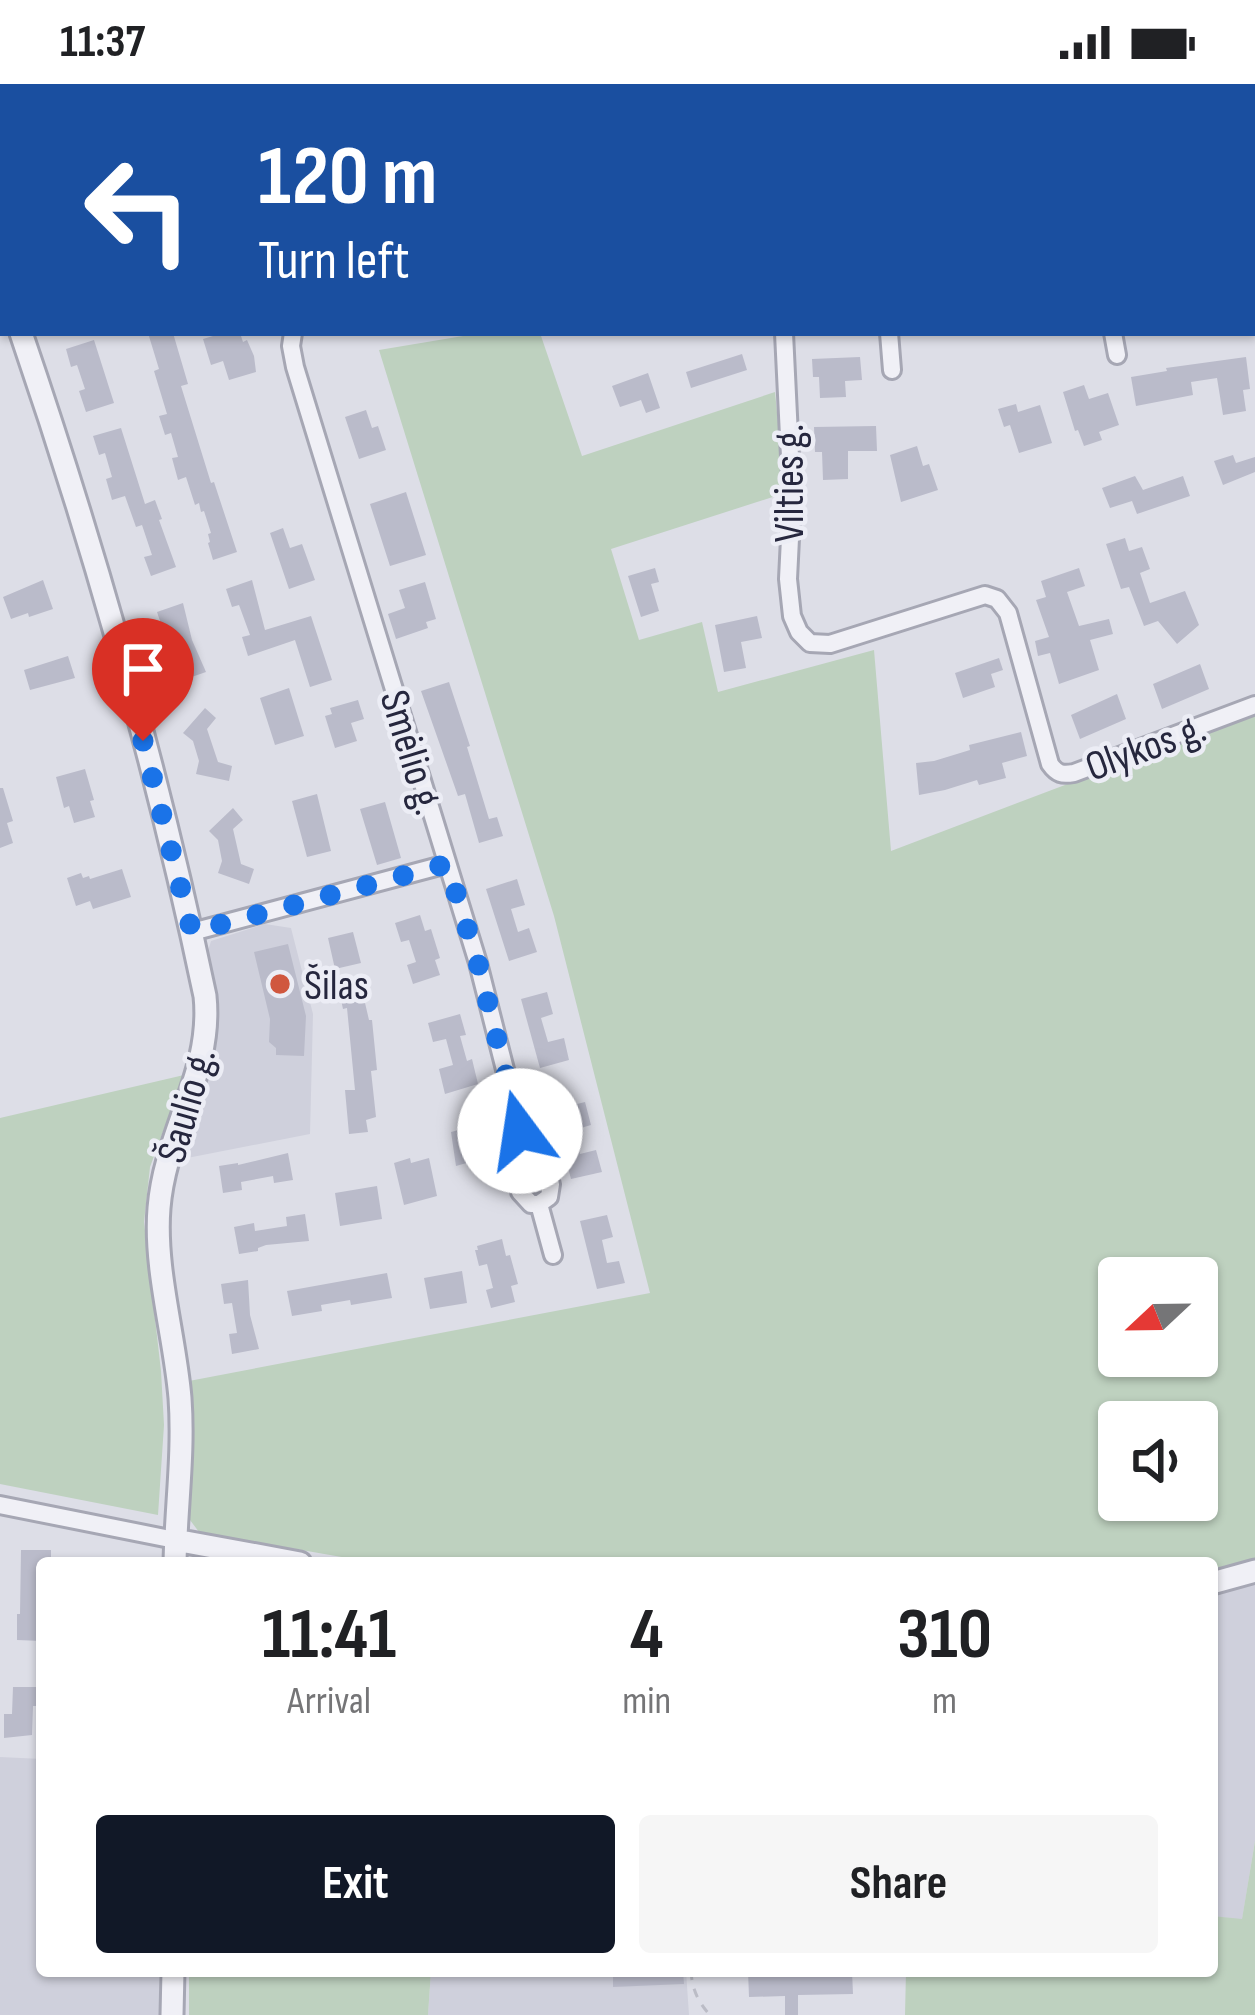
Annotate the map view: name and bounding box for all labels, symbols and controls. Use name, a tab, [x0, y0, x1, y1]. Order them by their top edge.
text: 11:37	[60, 15, 145, 70]
text: 120 m	[258, 127, 437, 228]
icon: left	[60, 132, 216, 288]
text: Turn left	[258, 229, 410, 294]
street label: Vilties g.	[765, 424, 816, 542]
pin	[92, 618, 194, 741]
icon: arrive	[110, 636, 176, 702]
street label: Smėlio g.	[368, 685, 454, 821]
street label: Olykos g.	[1079, 703, 1213, 794]
place label: Šilas	[304, 961, 369, 1012]
marker: Šilas	[267, 971, 293, 997]
street label: Šaulio g.	[147, 1042, 228, 1169]
position arrow	[457, 1068, 583, 1194]
north arrow	[1098, 1257, 1218, 1377]
map controls	[1098, 1257, 1218, 1521]
button: sound	[1098, 1401, 1218, 1521]
text: 11:41	[262, 1592, 396, 1679]
text: 4	[630, 1592, 664, 1679]
text: 310	[897, 1592, 992, 1679]
text: Arrival	[287, 1678, 371, 1725]
text: min	[622, 1678, 671, 1725]
text: m	[932, 1678, 957, 1725]
button: Exit	[96, 1815, 615, 1953]
button: Share	[639, 1815, 1158, 1953]

